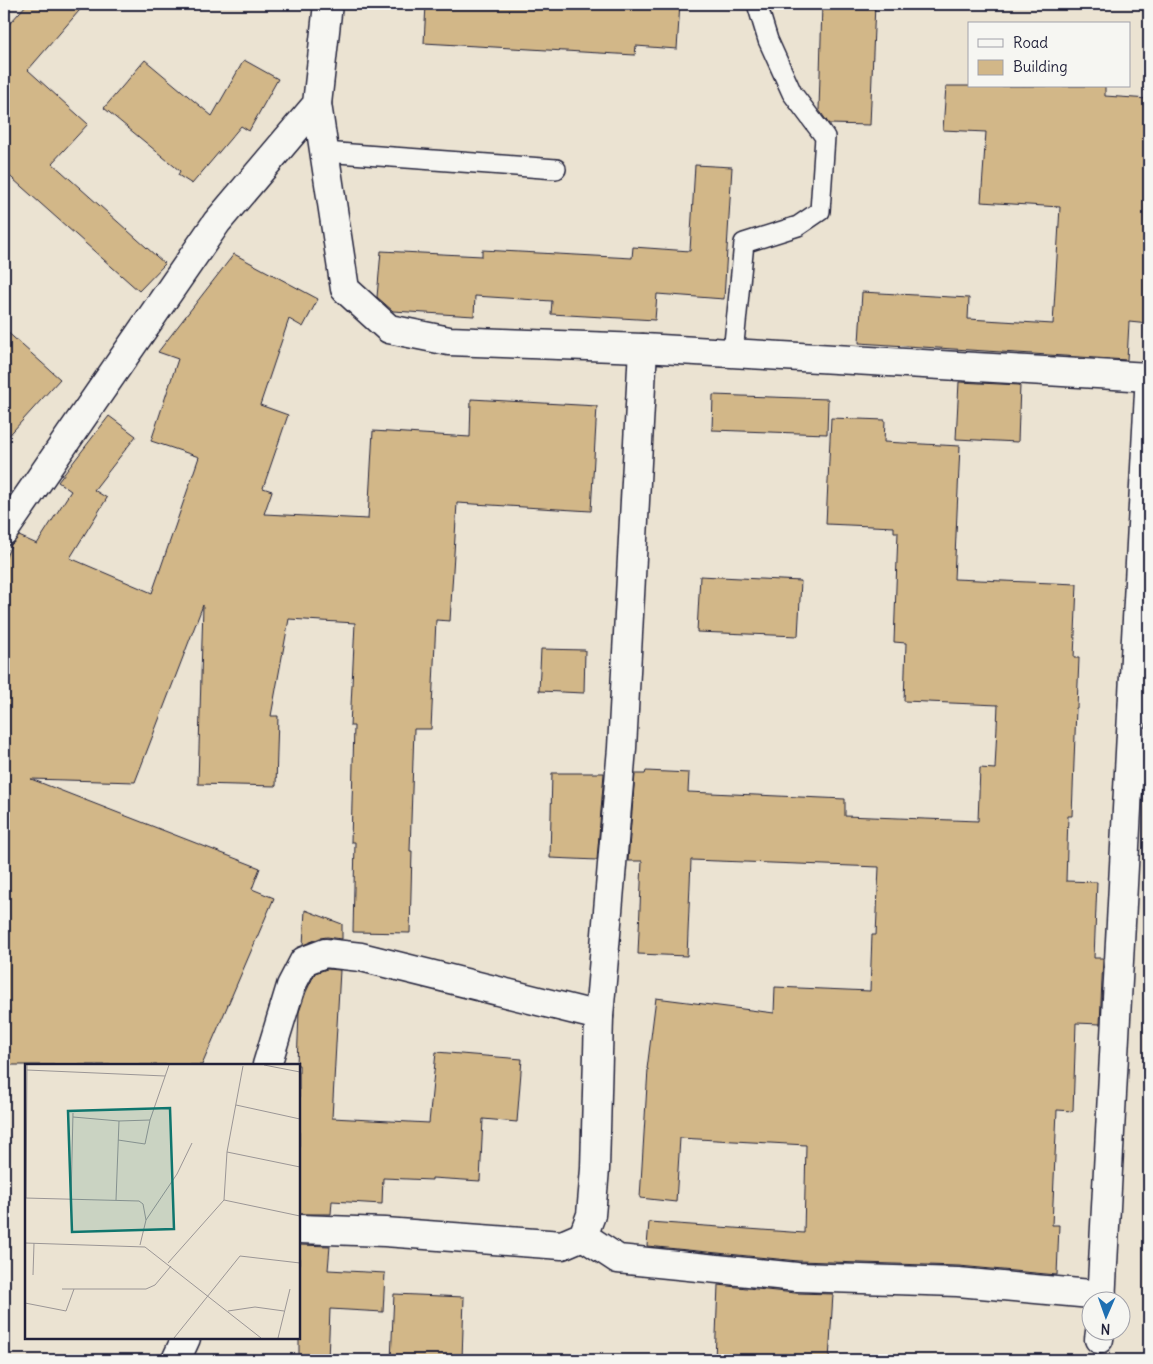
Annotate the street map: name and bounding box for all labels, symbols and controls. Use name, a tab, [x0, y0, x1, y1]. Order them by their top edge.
legend	[968, 22, 1130, 88]
text: Road	[1013, 33, 1048, 52]
text: Building	[1013, 57, 1068, 76]
inset map	[25, 1064, 300, 1339]
north arrow	[1080, 1292, 1130, 1342]
text: N	[1100, 1320, 1111, 1338]

